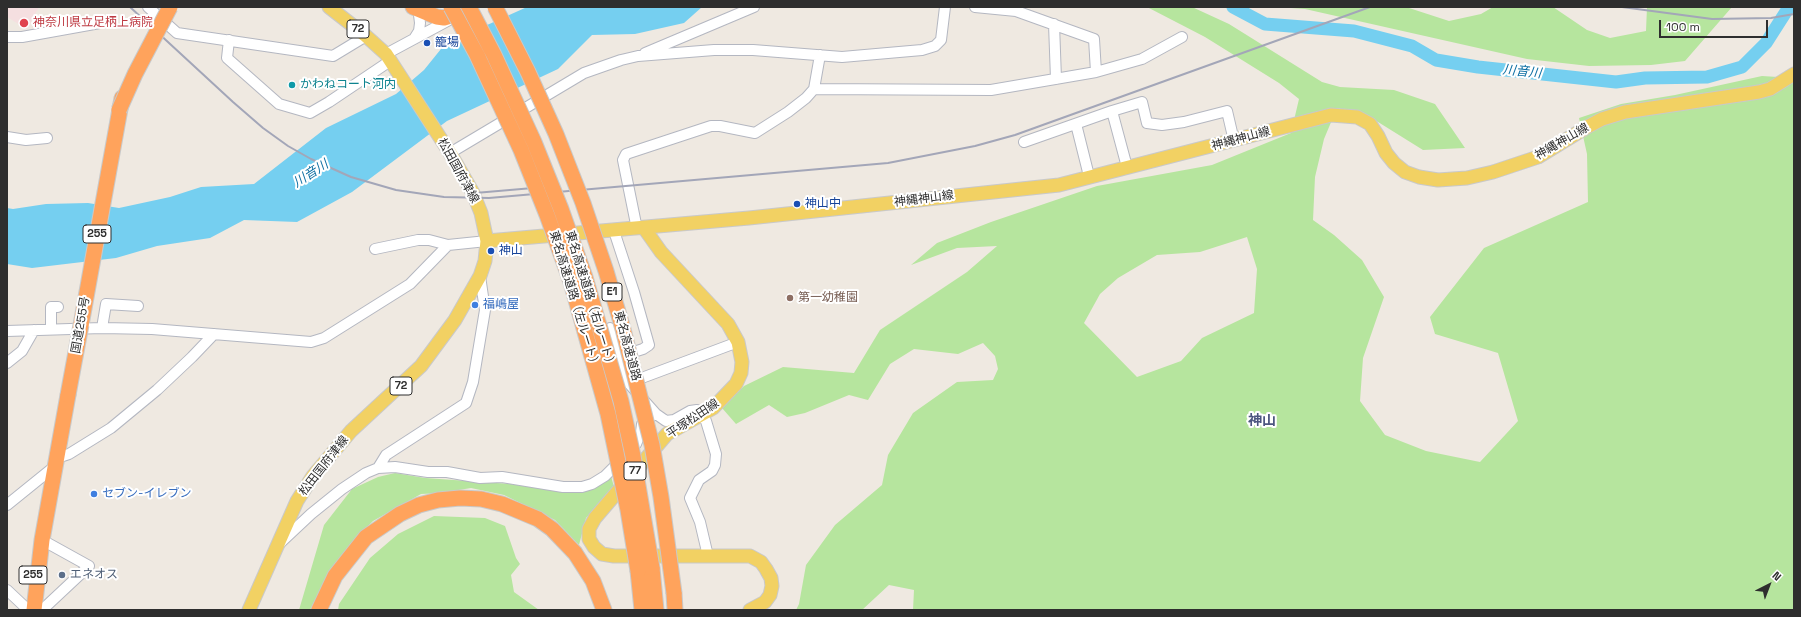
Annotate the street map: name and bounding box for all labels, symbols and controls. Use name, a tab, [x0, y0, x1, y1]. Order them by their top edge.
scale bar	[1661, 12, 1770, 38]
place label: 神奈川県立足柄上病院	[33, 16, 153, 30]
marker: 神奈川県立足柄上病院	[18, 17, 30, 29]
text: 100 m	[1666, 19, 1700, 35]
road number: 72	[347, 20, 369, 38]
place label: 籠場	[435, 36, 459, 50]
marker: 籠場	[422, 38, 432, 48]
water label: 川音川	[1502, 62, 1542, 82]
place label: かわねコート河内	[300, 78, 396, 92]
marker: かわねコート河内	[287, 80, 297, 90]
street label: 神縄神山線	[1532, 121, 1592, 163]
street label: 神縄神山線	[1210, 124, 1272, 154]
street label: 松田国府津線	[434, 136, 482, 206]
water label: 川音川	[290, 157, 332, 191]
street label: 神縄神山線	[893, 188, 955, 210]
place label: 神山中	[805, 197, 841, 211]
marker: 神山中	[792, 199, 802, 209]
road number: 255	[83, 225, 111, 243]
street label: 東名高速道路（左ルート）	[546, 229, 602, 371]
street label: 東名高速道路（右ルート）	[562, 229, 618, 371]
place label: 神山	[499, 244, 523, 258]
marker: 神山	[486, 246, 496, 256]
road number: E1	[602, 283, 622, 301]
place label: 第一幼稚園	[798, 291, 858, 305]
marker: 第一幼稚園	[785, 293, 795, 303]
street label: 国道255号	[69, 295, 93, 355]
place label: 福嶋屋	[483, 298, 519, 312]
marker: 福嶋屋	[470, 300, 480, 310]
street label: 東名高速道路	[611, 309, 643, 383]
road number: 72	[390, 377, 412, 395]
street label: 平塚松田線	[664, 396, 722, 442]
district label: 神山	[1248, 413, 1276, 429]
street label: 松田国府津線	[296, 433, 352, 499]
road number: 77	[624, 462, 646, 480]
place label: セブン-イレブン	[102, 487, 191, 501]
marker: セブン-イレブン	[89, 489, 99, 499]
north arrow	[1749, 565, 1789, 605]
road number: 255	[19, 566, 47, 584]
place label: エネオス	[70, 568, 118, 582]
text: N	[1770, 568, 1784, 584]
marker: エネオス	[57, 570, 67, 580]

